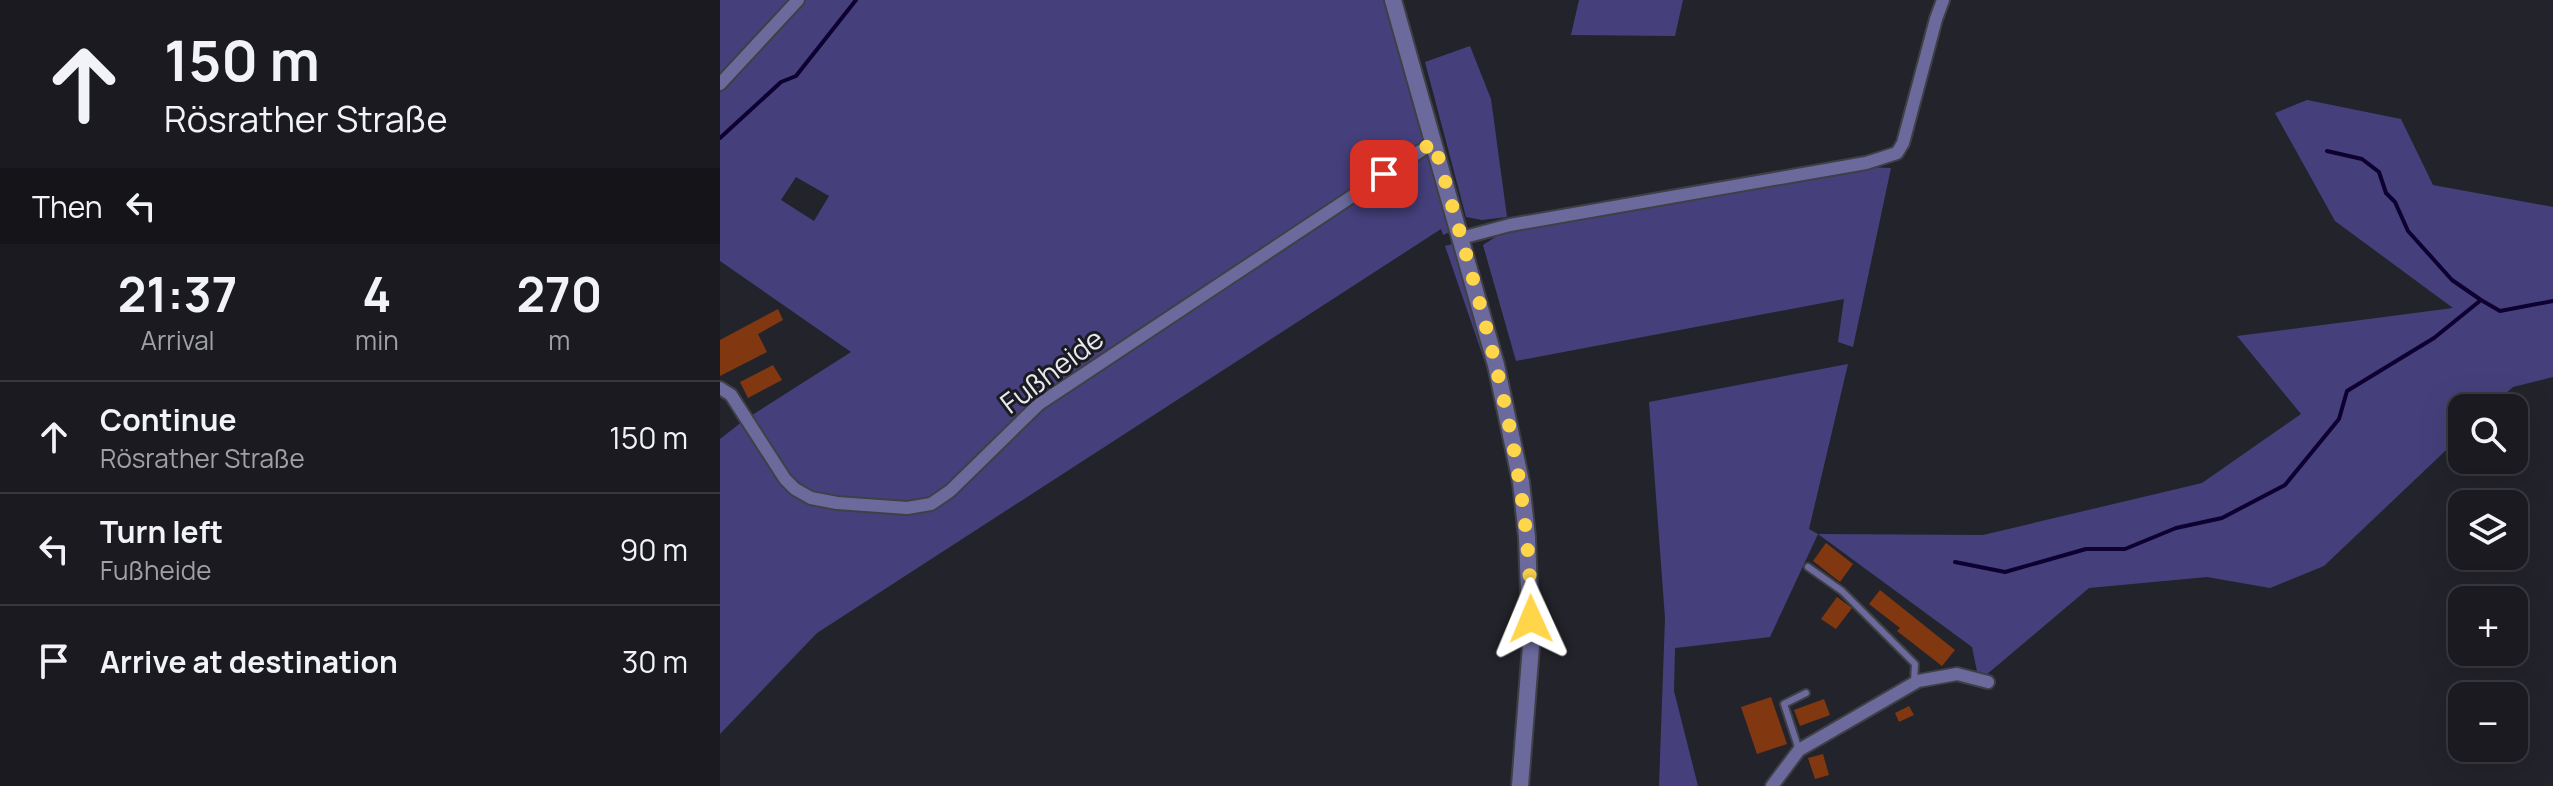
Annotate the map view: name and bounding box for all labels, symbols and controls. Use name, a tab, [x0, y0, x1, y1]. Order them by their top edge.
text: 150 m	[164, 21, 320, 98]
icon: ahead	[32, 32, 136, 136]
text: Rösrather Straße	[164, 94, 447, 143]
pin	[1350, 140, 1418, 208]
icon: arrive	[1362, 152, 1406, 196]
icon: left	[119, 184, 163, 228]
text: Then	[32, 186, 103, 227]
text: 21:37	[118, 261, 237, 326]
text: 4	[362, 261, 392, 326]
text: 270	[516, 261, 602, 326]
street label: Fußheide	[992, 319, 1111, 421]
text: Arrival	[140, 322, 215, 358]
text: min	[355, 322, 399, 358]
text: m	[548, 322, 570, 358]
map controls	[2448, 394, 2528, 762]
button: search	[2448, 394, 2528, 474]
text: Continue	[100, 399, 236, 440]
icon: ahead	[32, 415, 76, 459]
text: 150 m	[609, 417, 688, 458]
text: Rösrather Straße	[100, 440, 305, 476]
button: layers	[2448, 490, 2528, 570]
text: Turn left	[100, 511, 223, 552]
icon: left	[32, 527, 76, 571]
text: 90 m	[620, 529, 688, 570]
text: Fußheide	[100, 552, 211, 588]
position arrow	[1489, 577, 1573, 661]
button: +	[2448, 586, 2528, 666]
icon: arrive	[32, 639, 76, 683]
text: Arrive at destination	[100, 641, 398, 682]
text: 30 m	[622, 641, 688, 682]
button: −	[2448, 682, 2528, 762]

